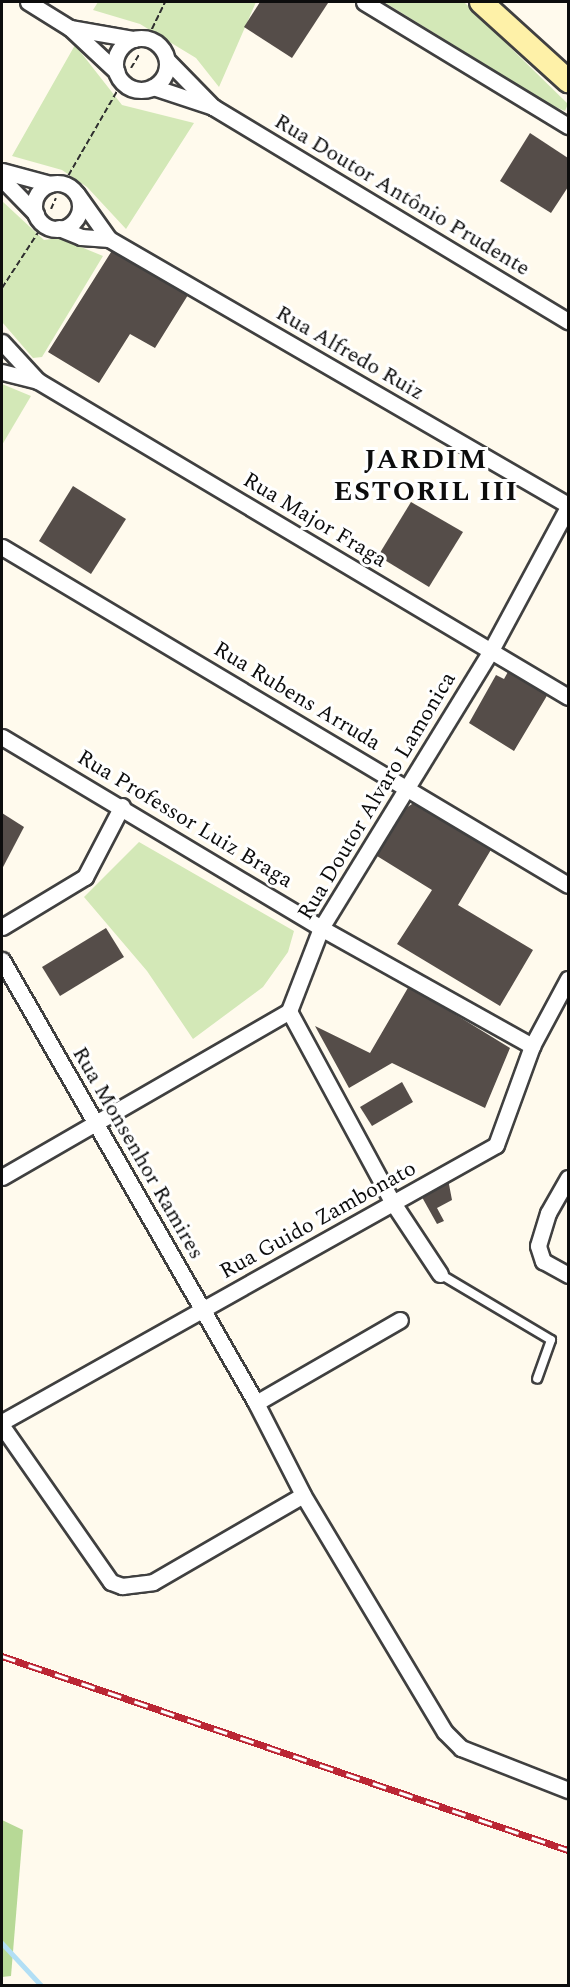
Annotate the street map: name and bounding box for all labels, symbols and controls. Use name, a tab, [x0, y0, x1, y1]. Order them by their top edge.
street label: Rua Doutor Antônio Prudente	[269, 108, 535, 282]
street label: Rua Alfredo Ruiz	[271, 300, 429, 406]
district label: JARDIM ESTORIL III	[333, 443, 519, 509]
street label: Rua Major Fraga	[238, 467, 392, 573]
street label: Rua Rubens Arruda	[209, 636, 385, 756]
street label: Rua Doutor Alvaro Lamonica	[292, 667, 462, 925]
street label: Rua Professor Luiz Braga	[73, 744, 297, 894]
street label: Rua Monsenhor Ramires	[66, 1042, 210, 1264]
street label: Rua Guido Zambonato	[215, 1155, 421, 1285]

